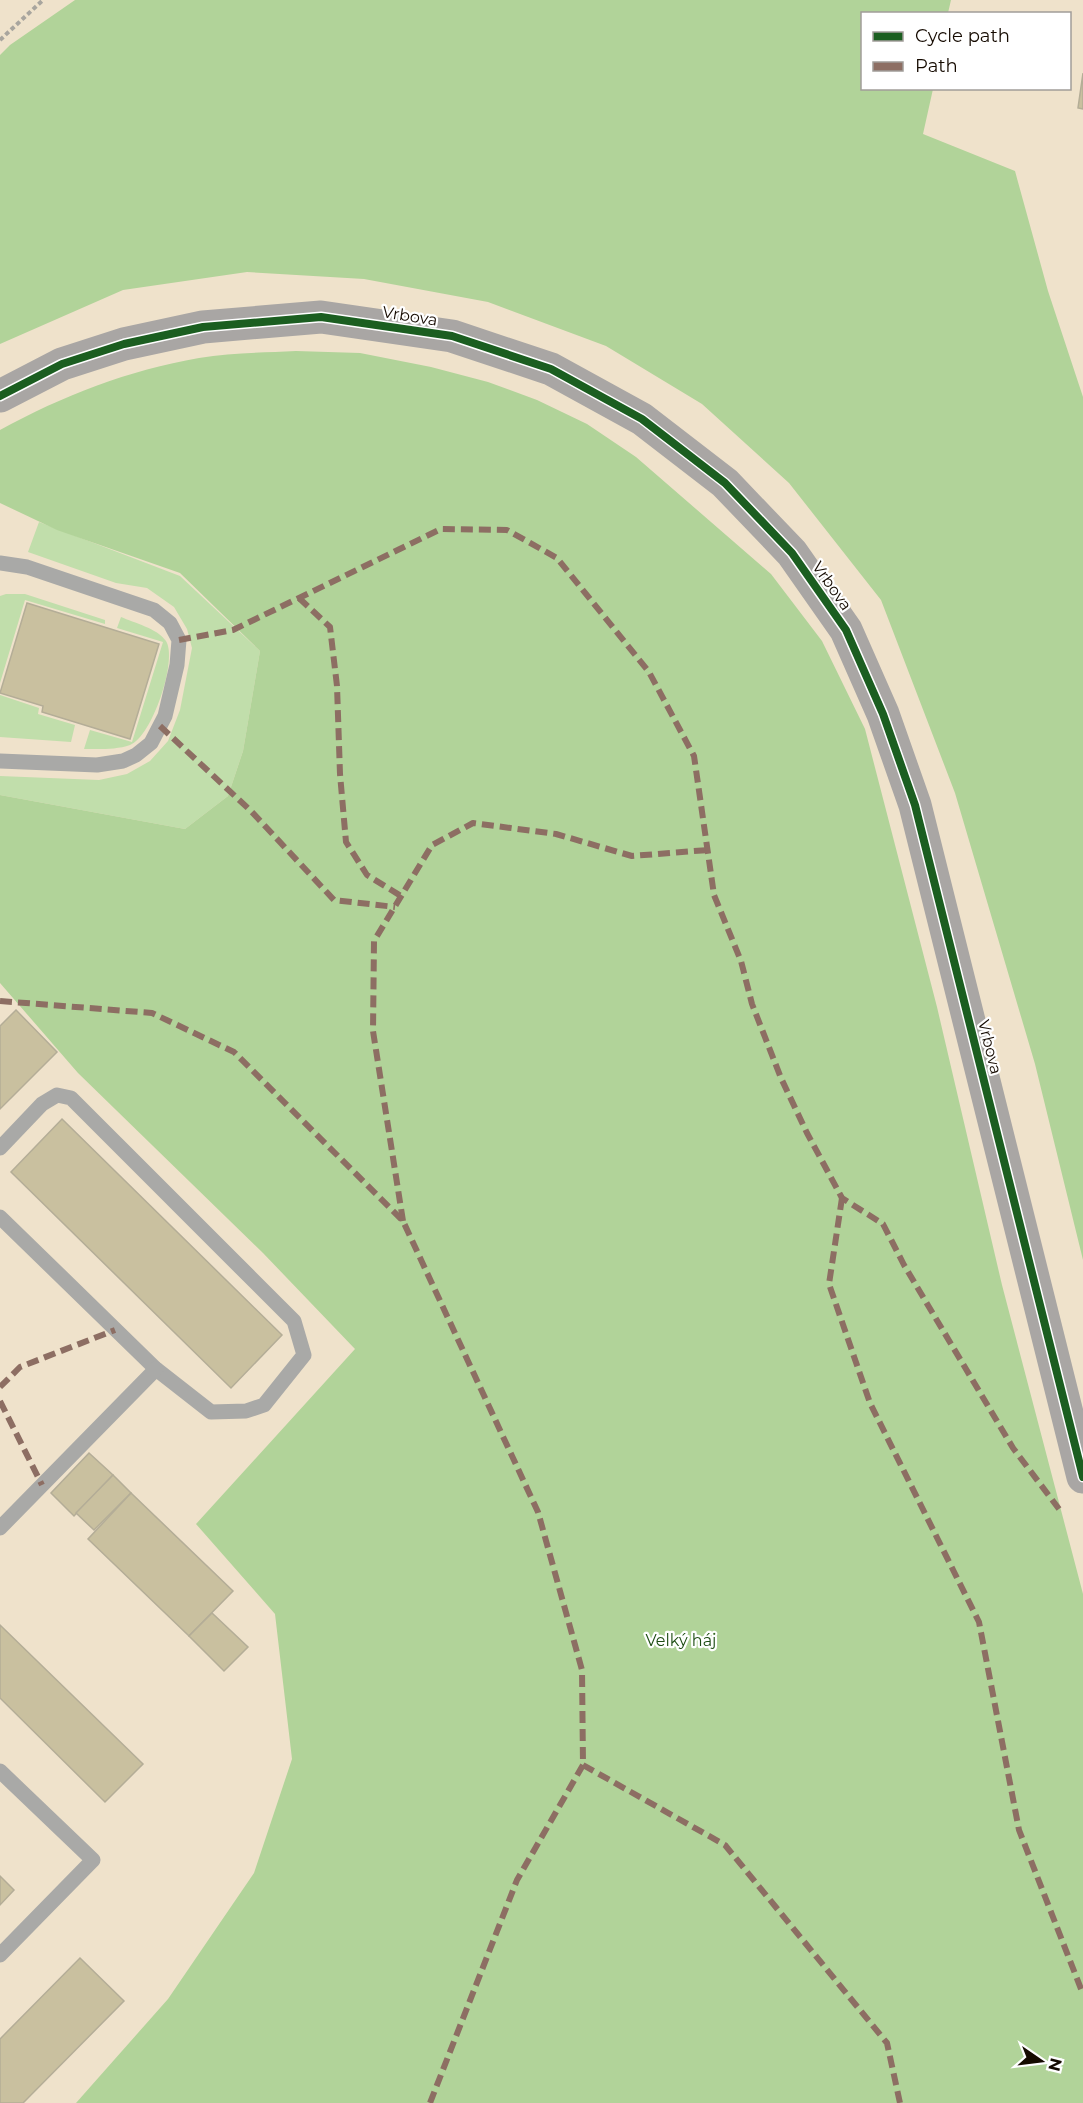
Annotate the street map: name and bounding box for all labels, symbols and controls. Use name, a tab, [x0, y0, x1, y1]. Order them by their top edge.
legend	[861, 12, 1071, 90]
text: Cycle path	[915, 25, 1010, 47]
text: Path	[915, 55, 958, 77]
street label: Vrbova	[381, 302, 439, 330]
street label: Vrbova	[808, 558, 856, 614]
street label: Vrbova	[974, 1018, 1006, 1076]
park label: Velký háj	[646, 1631, 716, 1650]
north arrow	[1011, 2031, 1071, 2091]
text: N	[1044, 2056, 1066, 2073]

